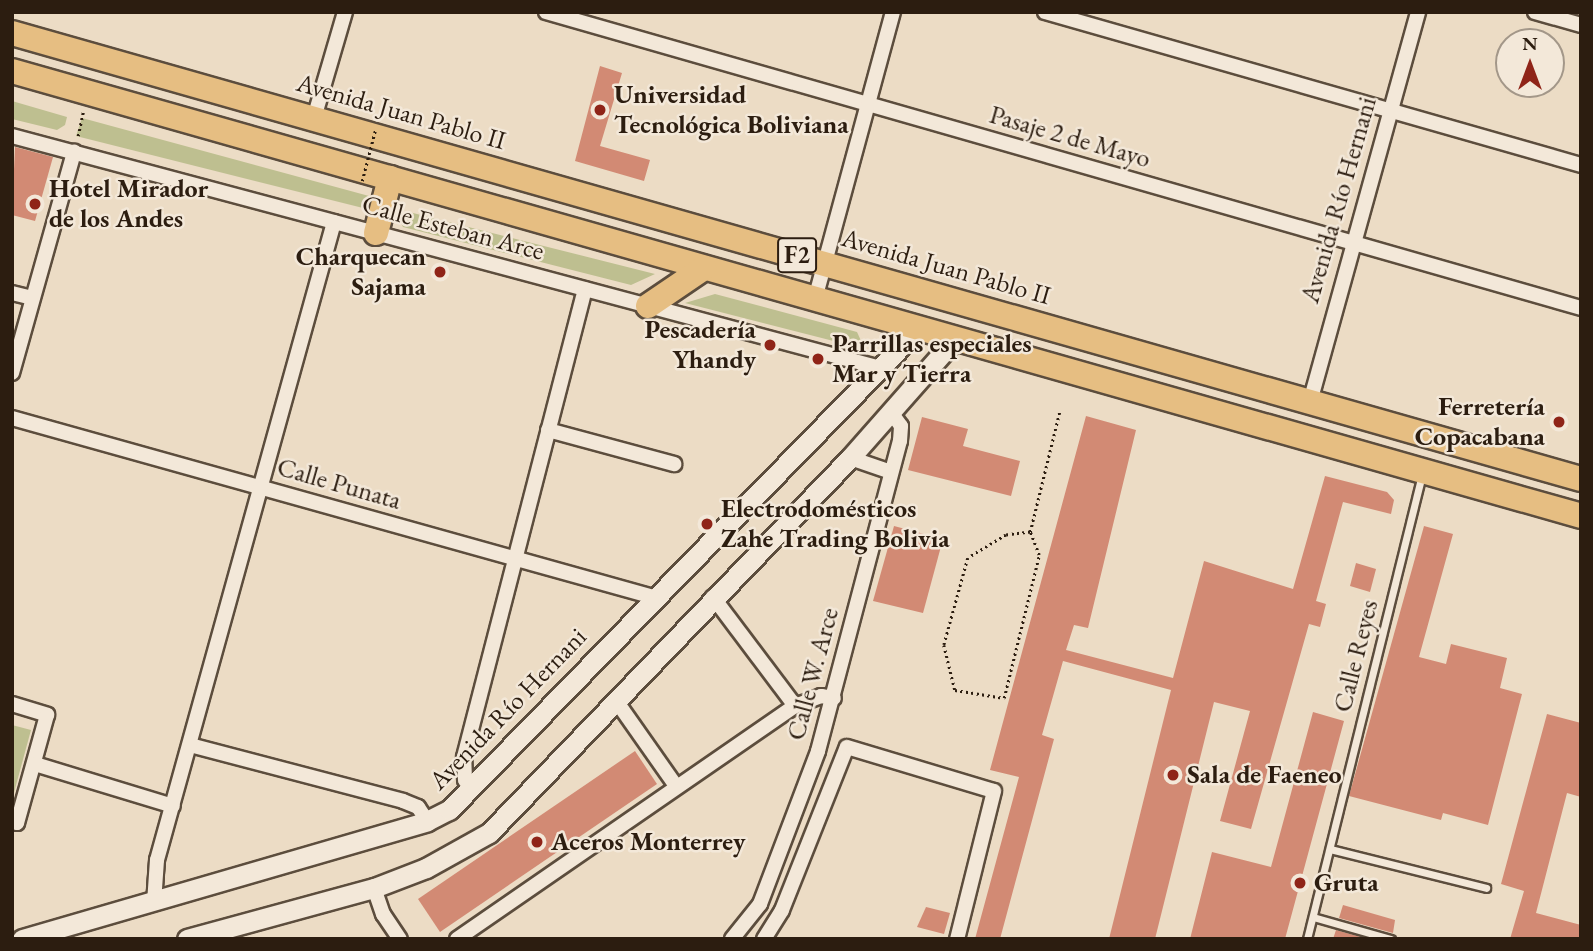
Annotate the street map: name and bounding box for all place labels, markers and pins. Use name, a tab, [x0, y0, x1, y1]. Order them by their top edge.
place label: Universidad Tecnológica Boliviana	[614, 79, 849, 140]
marker: Universidad Tecnológica Boliviana	[592, 102, 608, 118]
place label: Hotel Mirador de los Andes	[49, 173, 208, 234]
marker: Hotel Mirador de los Andes	[27, 196, 43, 212]
place label: Charquecan Sajama	[296, 241, 426, 302]
marker: Charquecan Sajama	[432, 264, 448, 280]
place label: Pescadería Yhandy	[644, 314, 756, 376]
place label: Parrillas especiales Mar y Tierra	[832, 328, 1032, 390]
marker: Pescadería Yhandy	[762, 337, 778, 353]
marker: Parrillas especiales Mar y Tierra	[810, 351, 826, 367]
place label: Ferretería Copacabana	[1415, 391, 1545, 452]
marker: Ferretería Copacabana	[1551, 414, 1567, 430]
place label: Electrodomésticos Zahe Trading Bolivia	[721, 493, 950, 554]
marker: Electrodomésticos Zahe Trading Bolivia	[699, 516, 715, 532]
place label: Sala de Faeneo	[1187, 759, 1342, 791]
marker: Sala de Faeneo	[1165, 767, 1181, 783]
place label: Aceros Monterrey	[551, 826, 746, 858]
marker: Aceros Monterrey	[529, 834, 545, 850]
place label: Gruta	[1314, 867, 1379, 899]
marker: Gruta	[1292, 875, 1308, 891]

